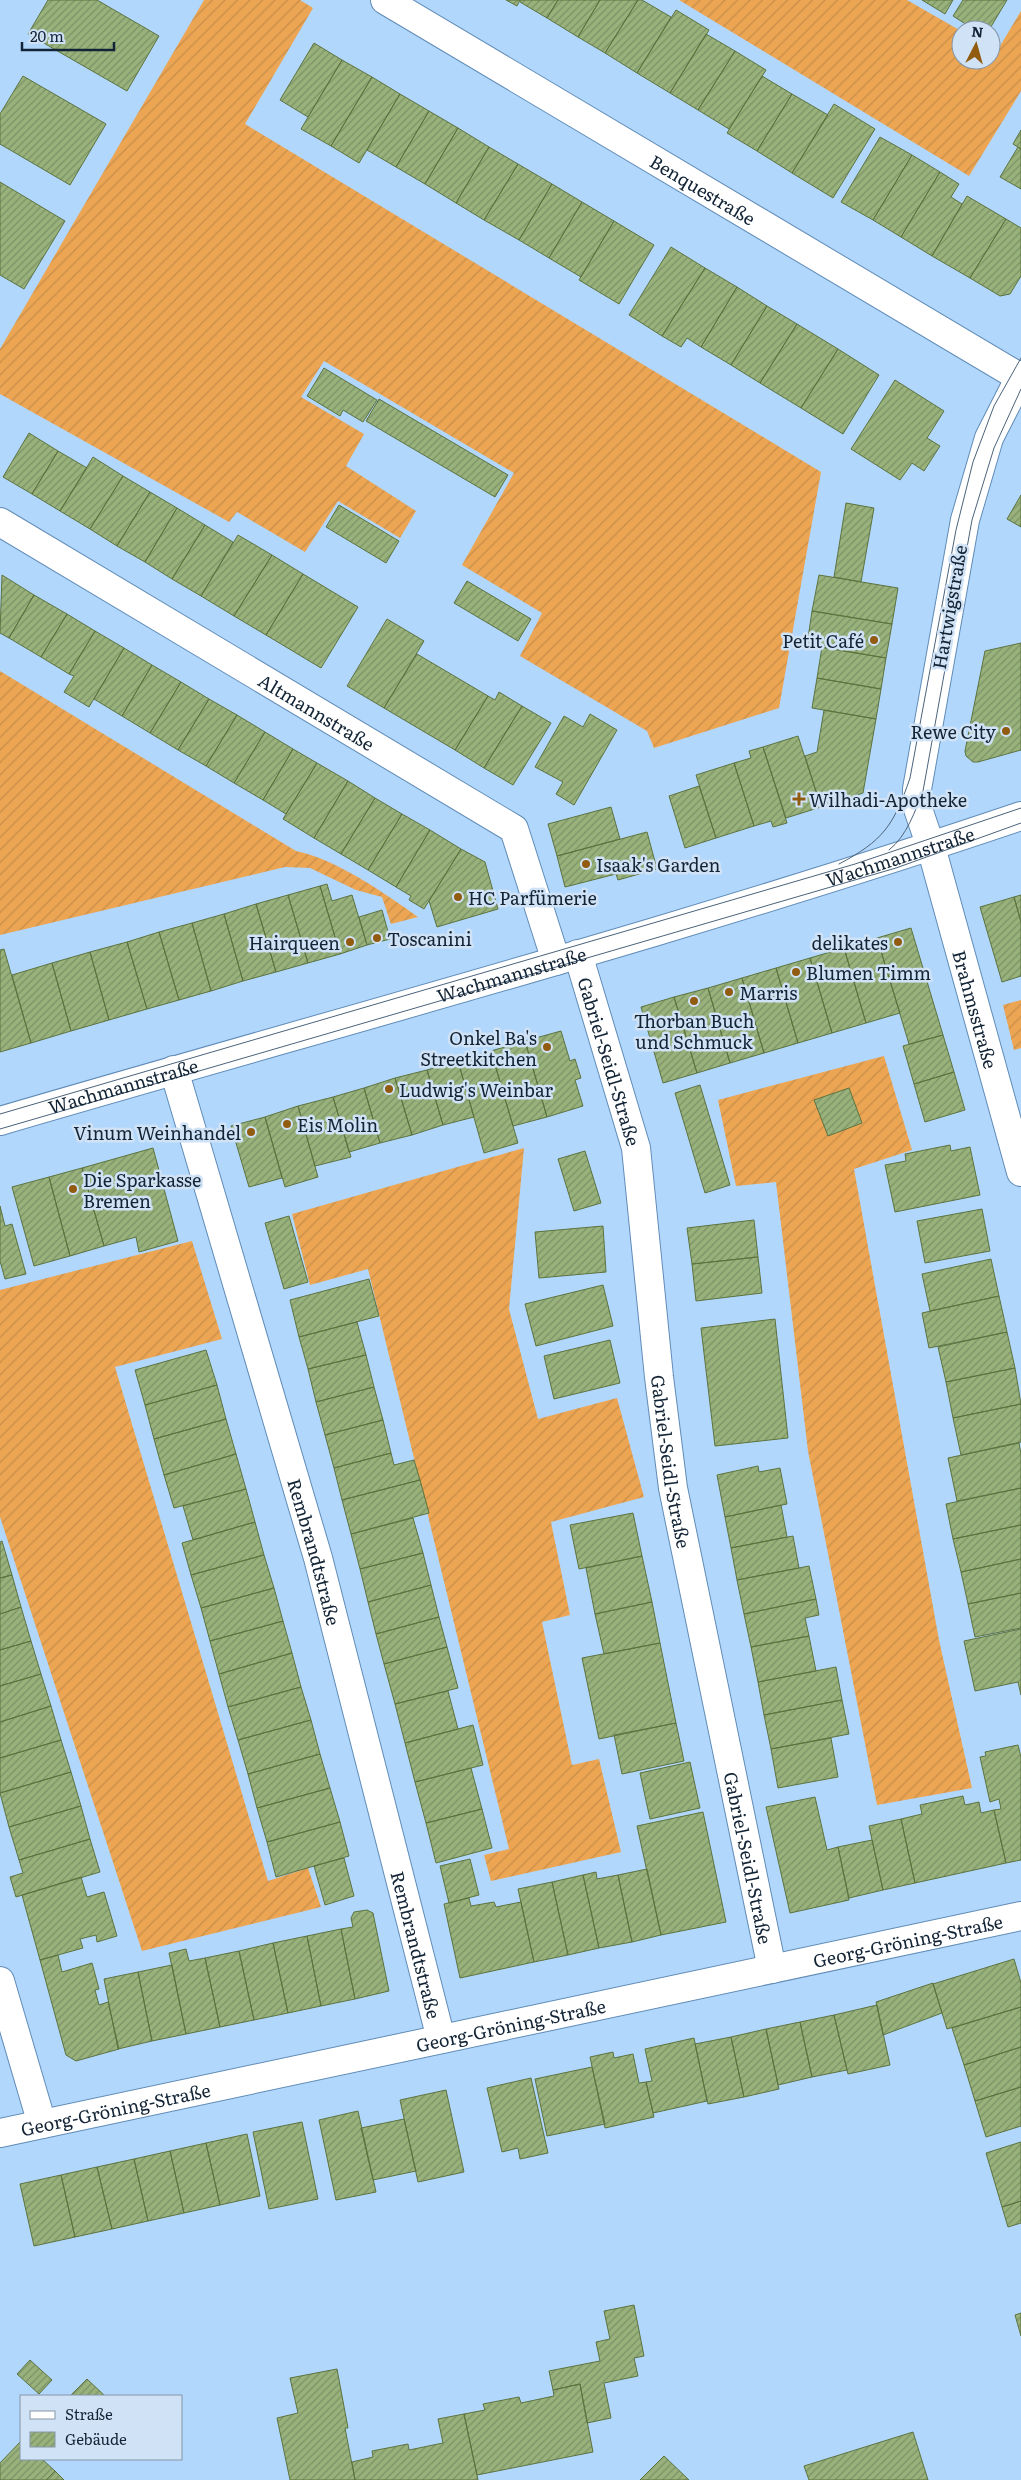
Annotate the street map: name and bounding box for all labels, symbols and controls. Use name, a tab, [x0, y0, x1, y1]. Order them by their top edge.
scale bar	[22, 20, 115, 52]
north arrow	[951, 20, 1001, 70]
text: N	[971, 21, 985, 42]
text: 20 m	[30, 24, 64, 47]
street label: Benquestraße	[645, 147, 761, 231]
street label: Hartwigstraße	[925, 543, 973, 671]
place label: Petit Café	[782, 627, 864, 654]
marker: Petit Café	[868, 634, 880, 646]
street label: Altmannstraße	[254, 666, 380, 756]
place label: Rewe City	[911, 718, 997, 745]
marker: Rewe City	[1000, 725, 1012, 737]
place label: Wilhadi-Apotheke	[809, 786, 967, 813]
marker: Wilhadi-Apotheke	[793, 793, 805, 805]
street label: Wachmannstraße	[822, 819, 978, 892]
place label: Isaak's Garden	[596, 851, 720, 878]
marker: Isaak's Garden	[580, 858, 592, 870]
place label: HC Parfümerie	[468, 884, 597, 911]
marker: HC Parfümerie	[452, 891, 464, 903]
place label: Toscanini	[387, 925, 472, 952]
place label: Hairqueen	[248, 929, 340, 956]
place label: delikates	[812, 929, 888, 956]
marker: Toscanini	[371, 932, 383, 944]
marker: Hairqueen	[344, 936, 356, 948]
marker: delikates	[892, 936, 904, 948]
street label: Wachmannstraße	[433, 939, 589, 1008]
street label: Brahmsstraße	[947, 947, 1005, 1072]
place label: Blumen Timm	[806, 959, 931, 986]
marker: Blumen Timm	[790, 966, 802, 978]
street label: Gabriel-Seidl-Straße	[572, 974, 648, 1149]
place label: Marris	[739, 979, 797, 1006]
marker: Marris	[723, 986, 735, 998]
marker: Thorban Buch und Schmuck	[688, 995, 700, 1007]
place label: Thorban Buch und Schmuck	[634, 1007, 754, 1055]
place label: Onkel Ba's Streetkitchen	[420, 1024, 537, 1072]
marker: Onkel Ba's Streetkitchen	[541, 1041, 553, 1053]
street label: Wachmannstraße	[45, 1051, 201, 1120]
place label: Ludwig's Weinbar	[399, 1076, 553, 1103]
marker: Ludwig's Weinbar	[383, 1083, 395, 1095]
place label: Eis Molin	[297, 1111, 378, 1138]
marker: Eis Molin	[281, 1118, 293, 1130]
place label: Vinum Weinhandel	[74, 1119, 241, 1146]
marker: Vinum Weinhandel	[245, 1126, 257, 1138]
place label: Die Sparkasse Bremen	[83, 1166, 201, 1214]
marker: Die Sparkasse Bremen	[67, 1183, 79, 1195]
street label: Gabriel-Seidl-Straße	[645, 1373, 699, 1551]
street label: Rembrandtstraße	[282, 1475, 348, 1628]
street label: Gabriel-Seidl-Straße	[718, 1769, 780, 1946]
street label: Rembrandtstraße	[385, 1868, 449, 2022]
street label: Georg-Gröning-Straße	[810, 1907, 1005, 1973]
street label: Georg-Gröning-Straße	[413, 1991, 608, 2058]
street label: Georg-Gröning-Straße	[18, 2075, 213, 2142]
legend	[20, 2395, 182, 2460]
text: Straße	[65, 2402, 113, 2425]
text: Gebäude	[65, 2427, 127, 2450]

